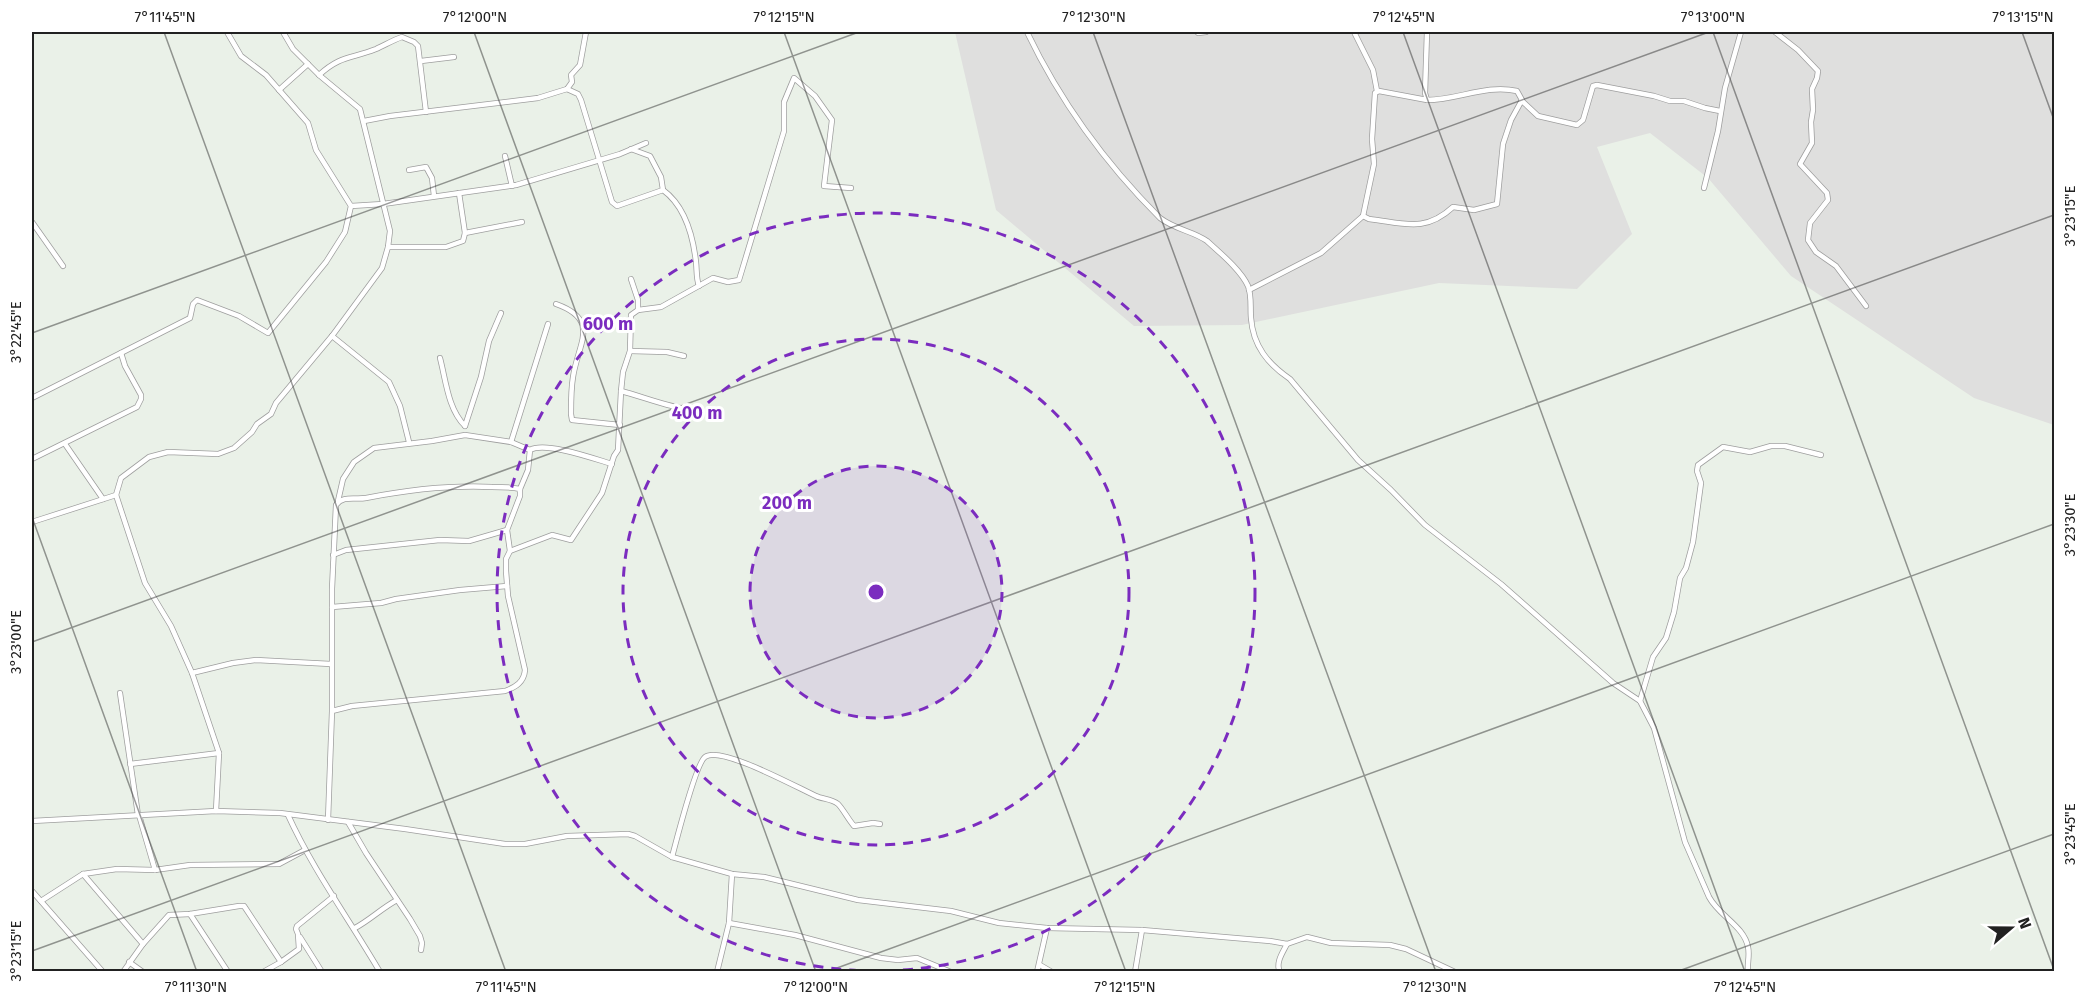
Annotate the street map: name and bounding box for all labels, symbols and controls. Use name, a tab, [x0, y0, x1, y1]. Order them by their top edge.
text: 7°11'45"N	[134, 8, 196, 26]
text: 7°12'00"N	[443, 8, 507, 26]
text: 7°12'15"N	[753, 8, 815, 26]
text: 7°12'30"N	[1062, 8, 1126, 26]
text: 7°12'45"N	[1373, 8, 1435, 26]
text: 7°13'00"N	[1681, 8, 1745, 26]
text: 7°13'15"N	[1992, 8, 2054, 26]
text: 3°23'15"E	[2061, 185, 2079, 247]
text: 3°22'45"E	[7, 301, 25, 363]
text: 600 m	[583, 313, 633, 335]
text: 400 m	[672, 402, 722, 424]
text: 200 m	[762, 492, 812, 514]
text: 3°23'30"E	[2061, 493, 2079, 557]
centre of rings	[866, 582, 886, 602]
text: 3°23'00"E	[7, 610, 25, 674]
text: 3°23'45"E	[2061, 803, 2079, 865]
north arrow	[1981, 898, 2041, 958]
text: N	[2014, 915, 2035, 931]
text: 3°23'15"E	[7, 920, 25, 982]
text: 7°11'30"N	[165, 978, 227, 996]
text: 7°11'45"N	[475, 978, 537, 996]
text: 7°12'00"N	[784, 978, 848, 996]
text: 7°12'15"N	[1094, 978, 1156, 996]
text: 7°12'30"N	[1403, 978, 1467, 996]
text: 7°12'45"N	[1714, 978, 1776, 996]

